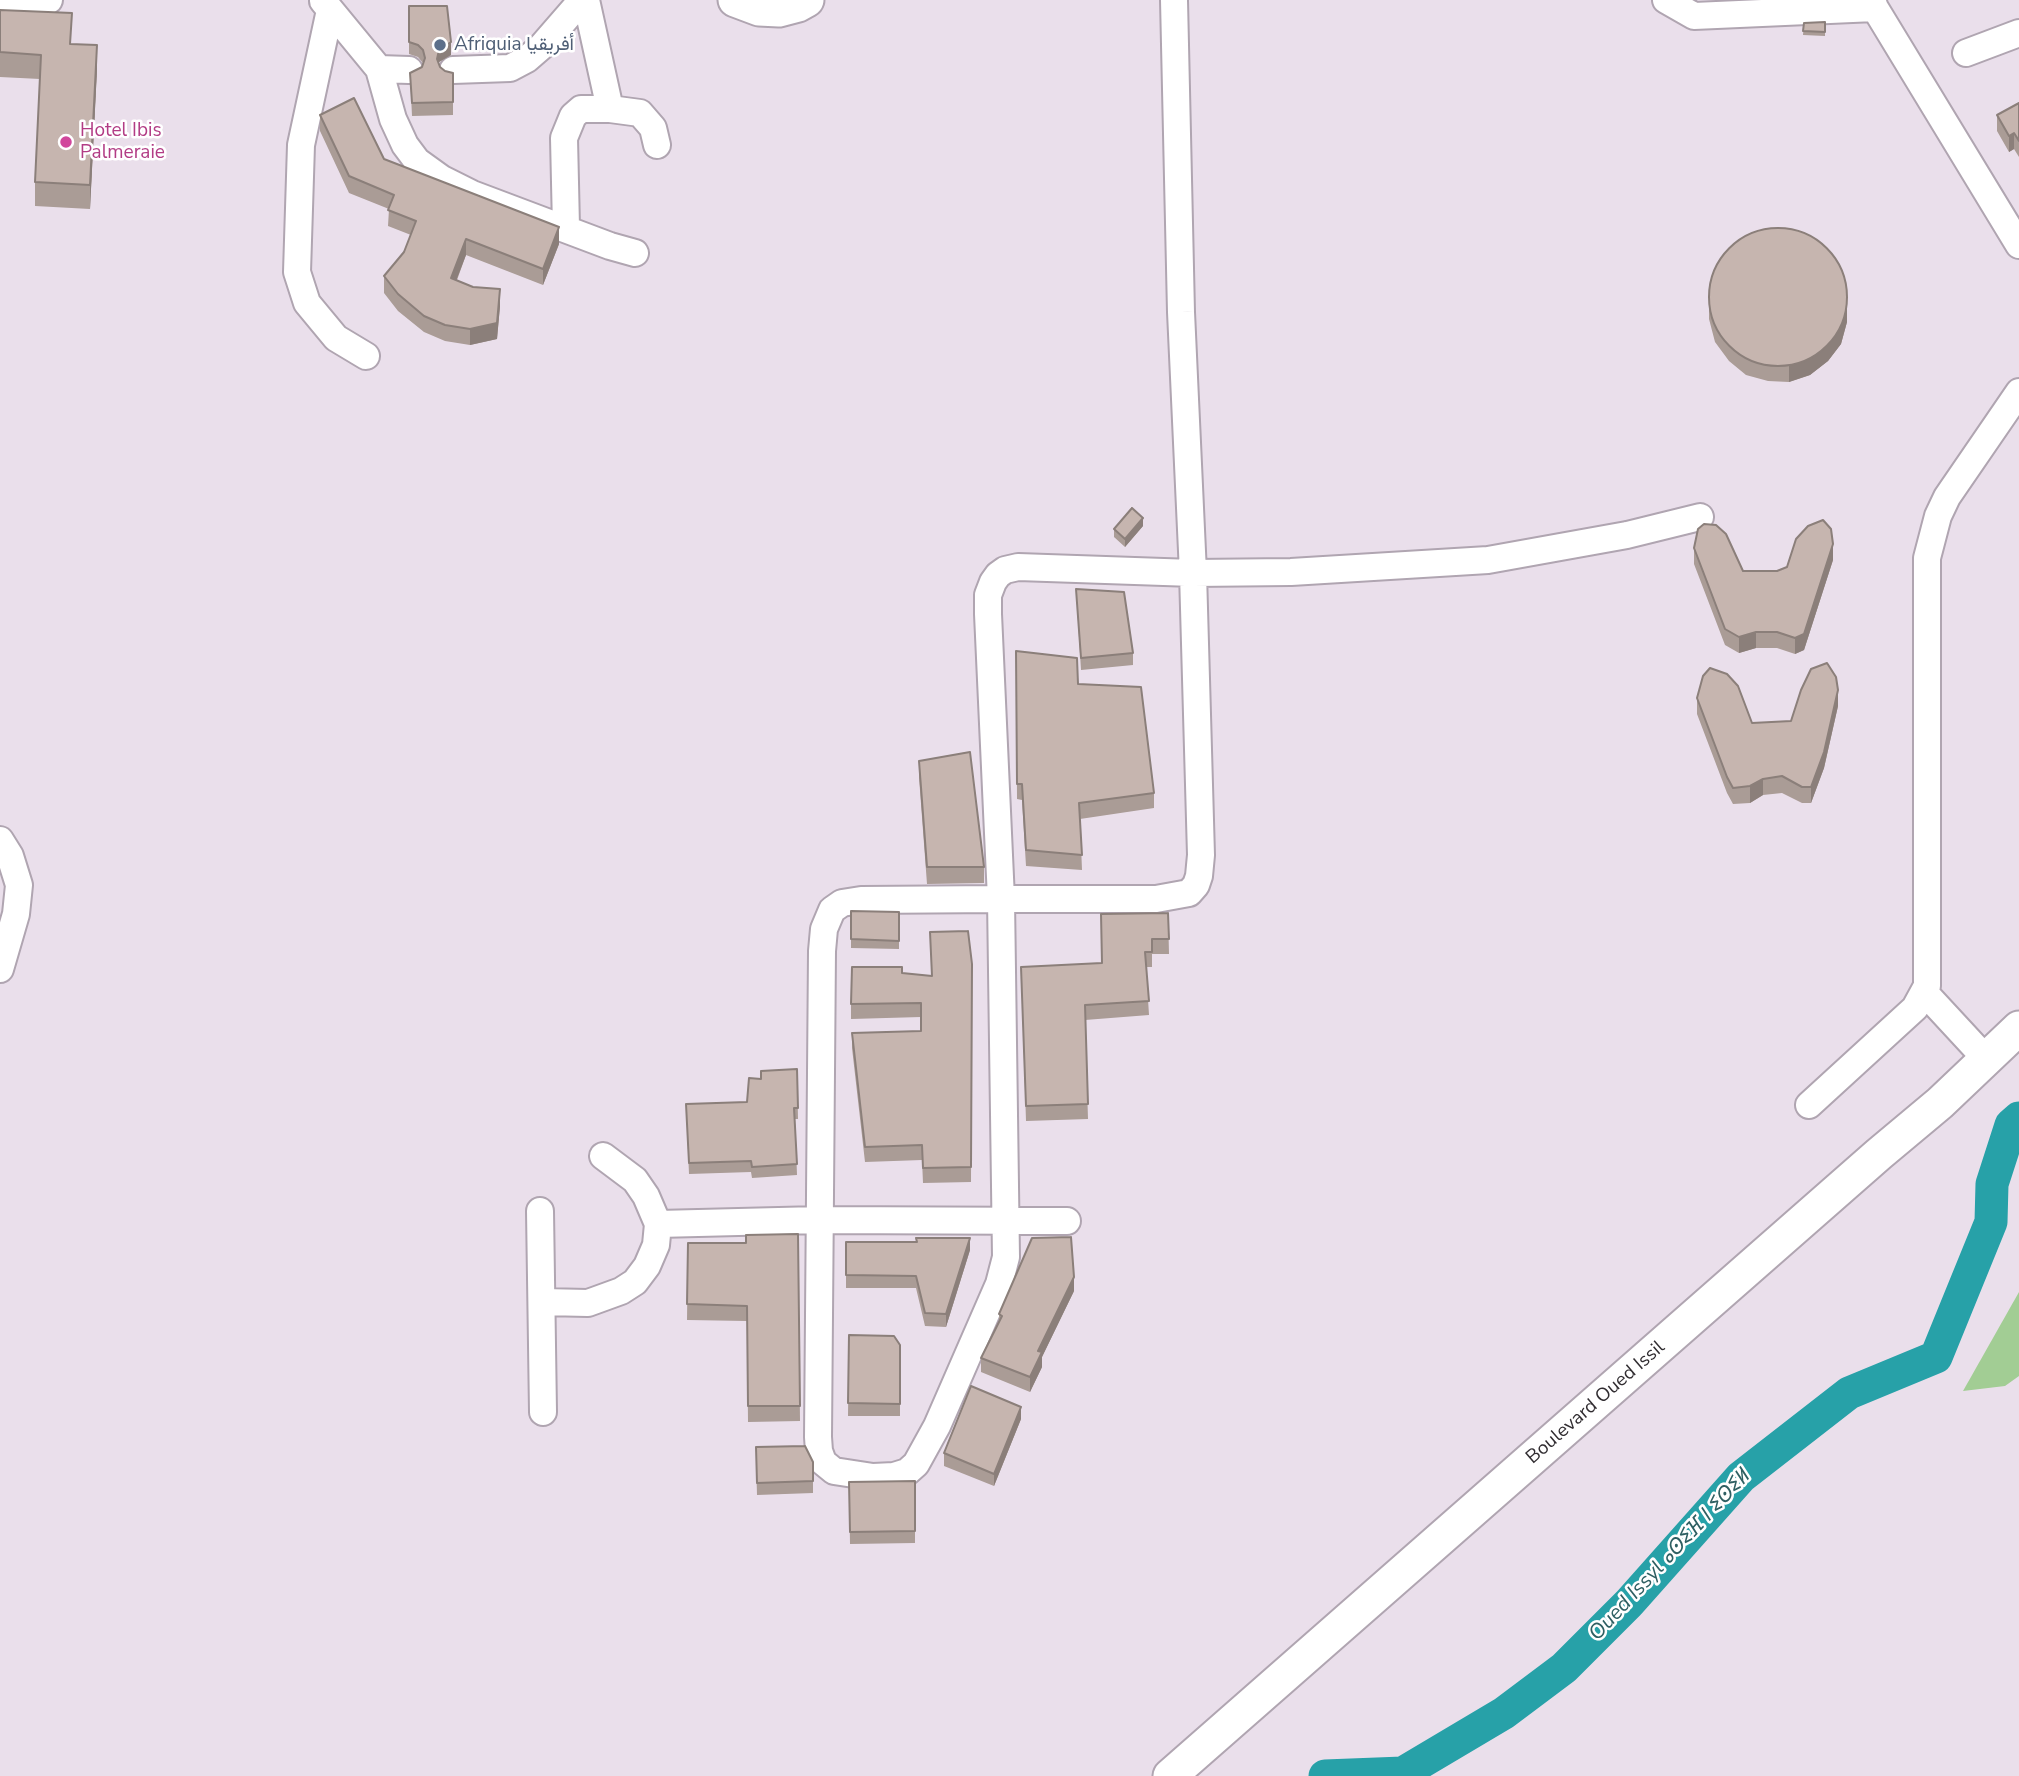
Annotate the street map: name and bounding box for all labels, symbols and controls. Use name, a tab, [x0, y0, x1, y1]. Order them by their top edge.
place label: Afriquia أفريقيا	[454, 34, 574, 56]
marker: Afriquia أفريقيا	[432, 37, 448, 53]
place label: Hotel Ibis Palmeraie	[80, 120, 165, 164]
marker: Hotel Ibis Palmeraie	[58, 134, 74, 150]
street label: Boulevard Oued Issil	[1522, 1337, 1670, 1469]
water label: Oued Issyl ⴰⵙⵉⴼ ⵏ ⵉⵙⵉⵍ	[1584, 1465, 1756, 1647]

